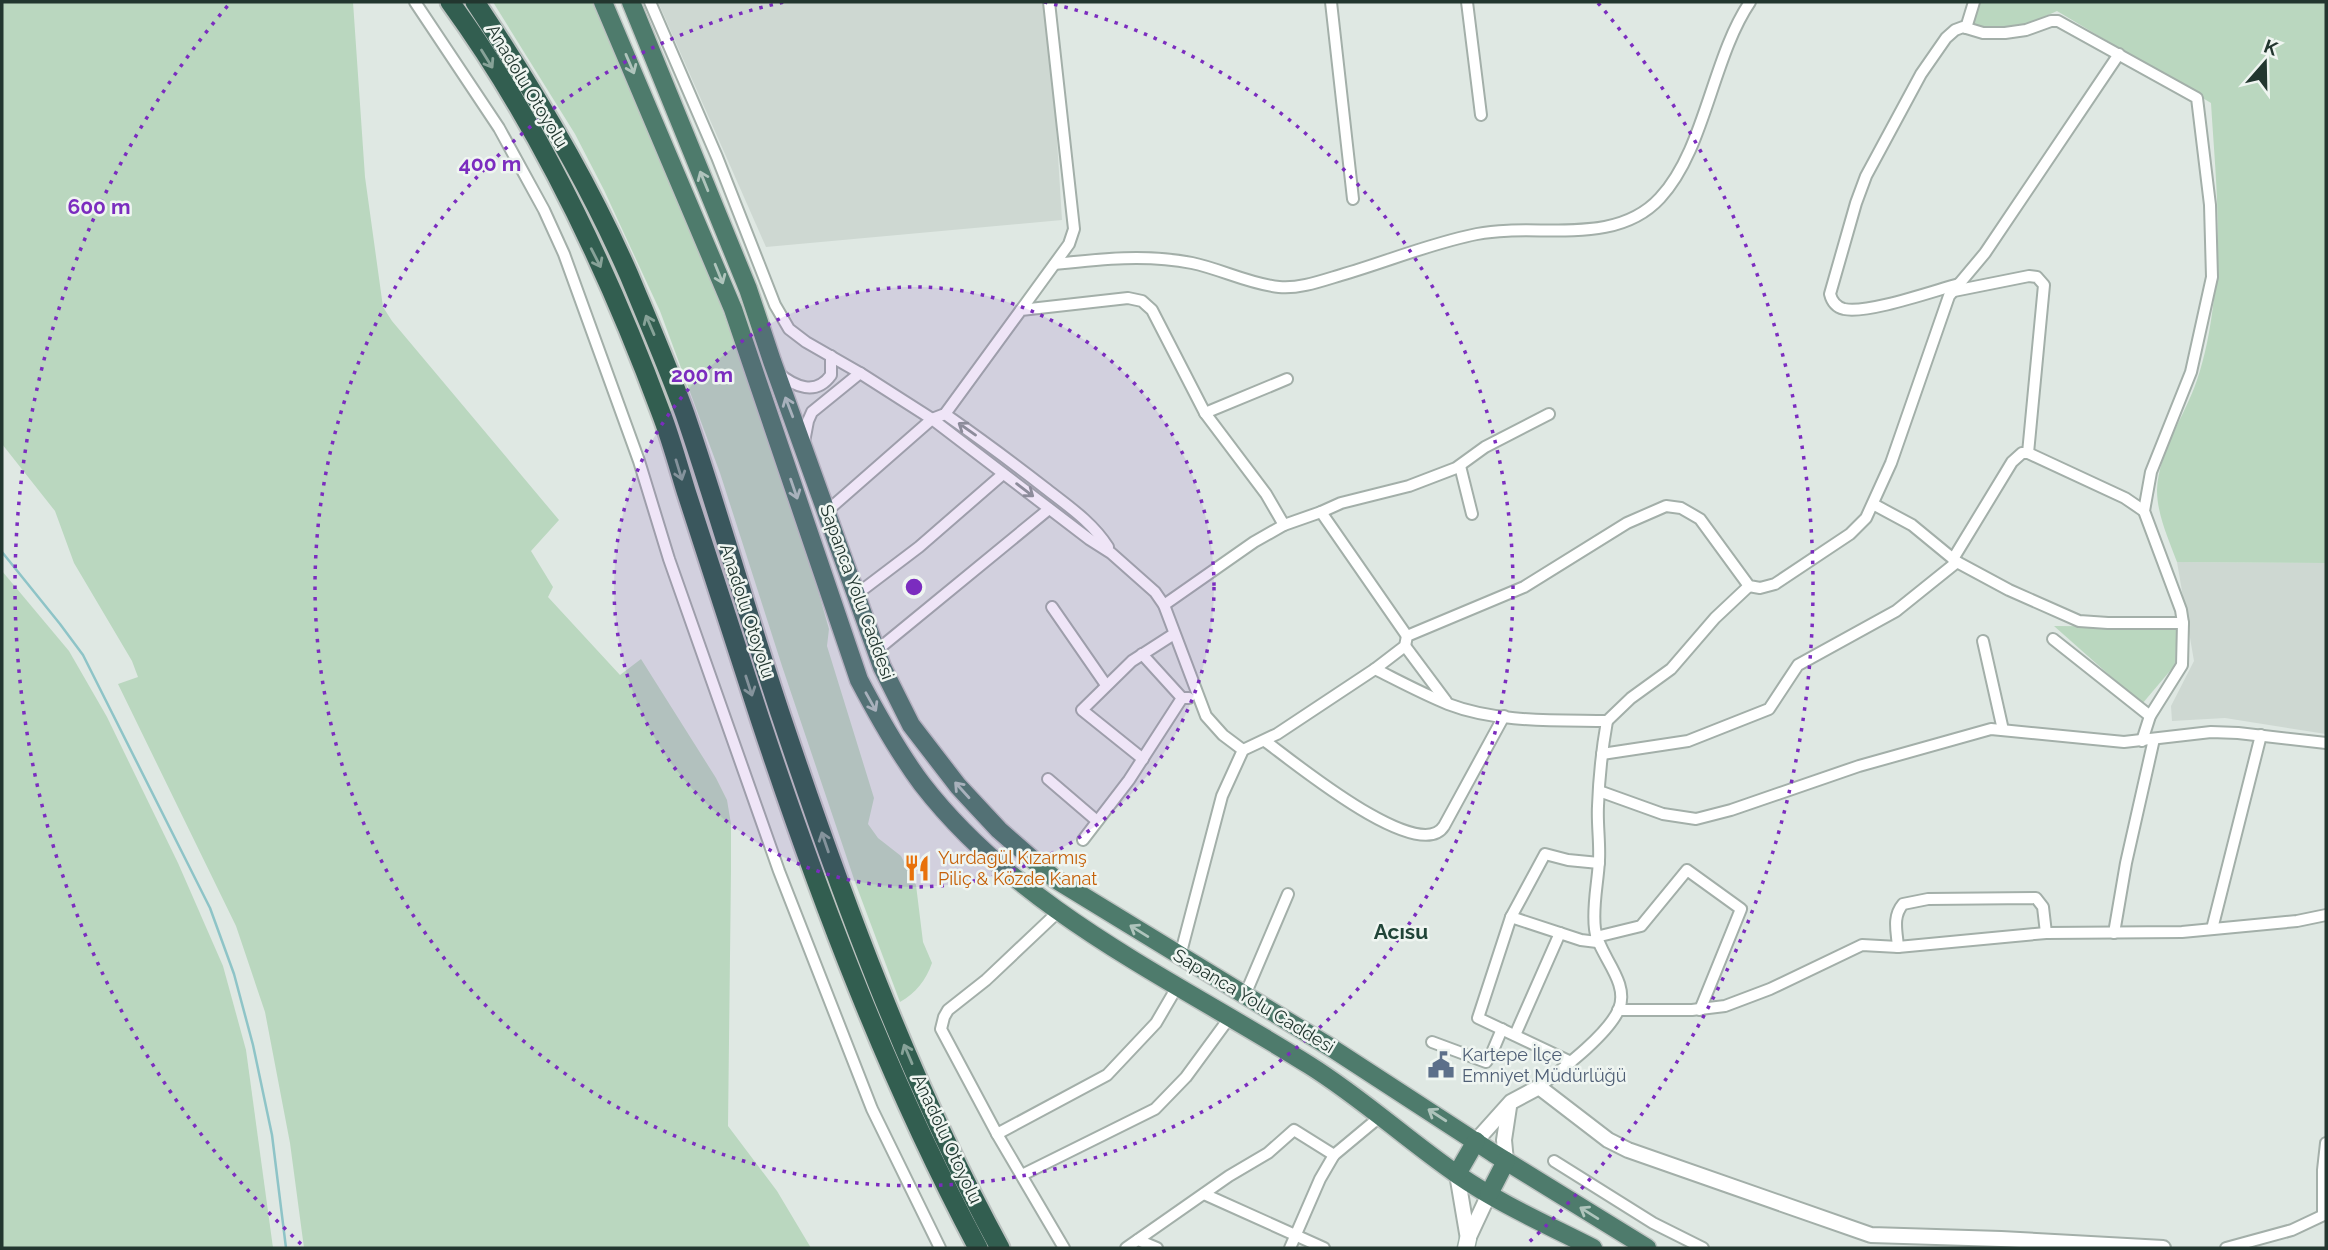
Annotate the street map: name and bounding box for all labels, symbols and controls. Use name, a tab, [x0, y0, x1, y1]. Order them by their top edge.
street label: Anadolu Otoyolu	[482, 20, 572, 151]
north arrow	[2230, 28, 2300, 98]
text: K	[2261, 35, 2281, 60]
one-way arrow	[480, 48, 494, 68]
one-way arrow	[625, 53, 638, 75]
text: 400 m	[459, 151, 521, 176]
one-way arrow	[697, 170, 710, 192]
text: 600 m	[67, 194, 131, 219]
one-way arrow	[590, 247, 604, 268]
one-way arrow	[713, 262, 726, 284]
one-way arrow	[643, 315, 656, 336]
text: 200 m	[671, 362, 733, 387]
one-way arrow	[782, 397, 794, 419]
one-way arrow	[958, 422, 977, 436]
one-way arrow	[674, 458, 687, 480]
one-way arrow	[789, 477, 801, 499]
one-way arrow	[1015, 483, 1034, 498]
street label: Sapanca Yolu Caddesi	[816, 502, 899, 682]
street label: Anadolu Otoyolu	[716, 541, 779, 681]
centre of rings	[902, 575, 926, 599]
one-way arrow	[744, 675, 757, 697]
one-way arrow	[864, 692, 878, 712]
one-way arrow	[954, 782, 971, 799]
one-way arrow	[818, 832, 830, 854]
place label: Yurdagül Kızarmış Piliç & Közde Kanat	[938, 847, 1097, 889]
restaurant icon: Yurdagül Kızarmış Piliç & Közde Kanat	[902, 853, 932, 883]
district label: Acısu	[1374, 919, 1428, 944]
one-way arrow	[1130, 924, 1150, 938]
street label: Sapanca Yolu Caddesi	[1170, 944, 1339, 1057]
one-way arrow	[901, 1043, 914, 1065]
place label: Kartepe İlçe Emniyet Müdürlüğü	[1462, 1044, 1626, 1086]
public building icon: Kartepe İlçe Emniyet Müdürlüğü	[1426, 1050, 1456, 1080]
street label: Anadolu Otoyolu	[908, 1071, 987, 1207]
one-way arrow	[1427, 1108, 1447, 1122]
one-way arrow	[1579, 1206, 1599, 1220]

